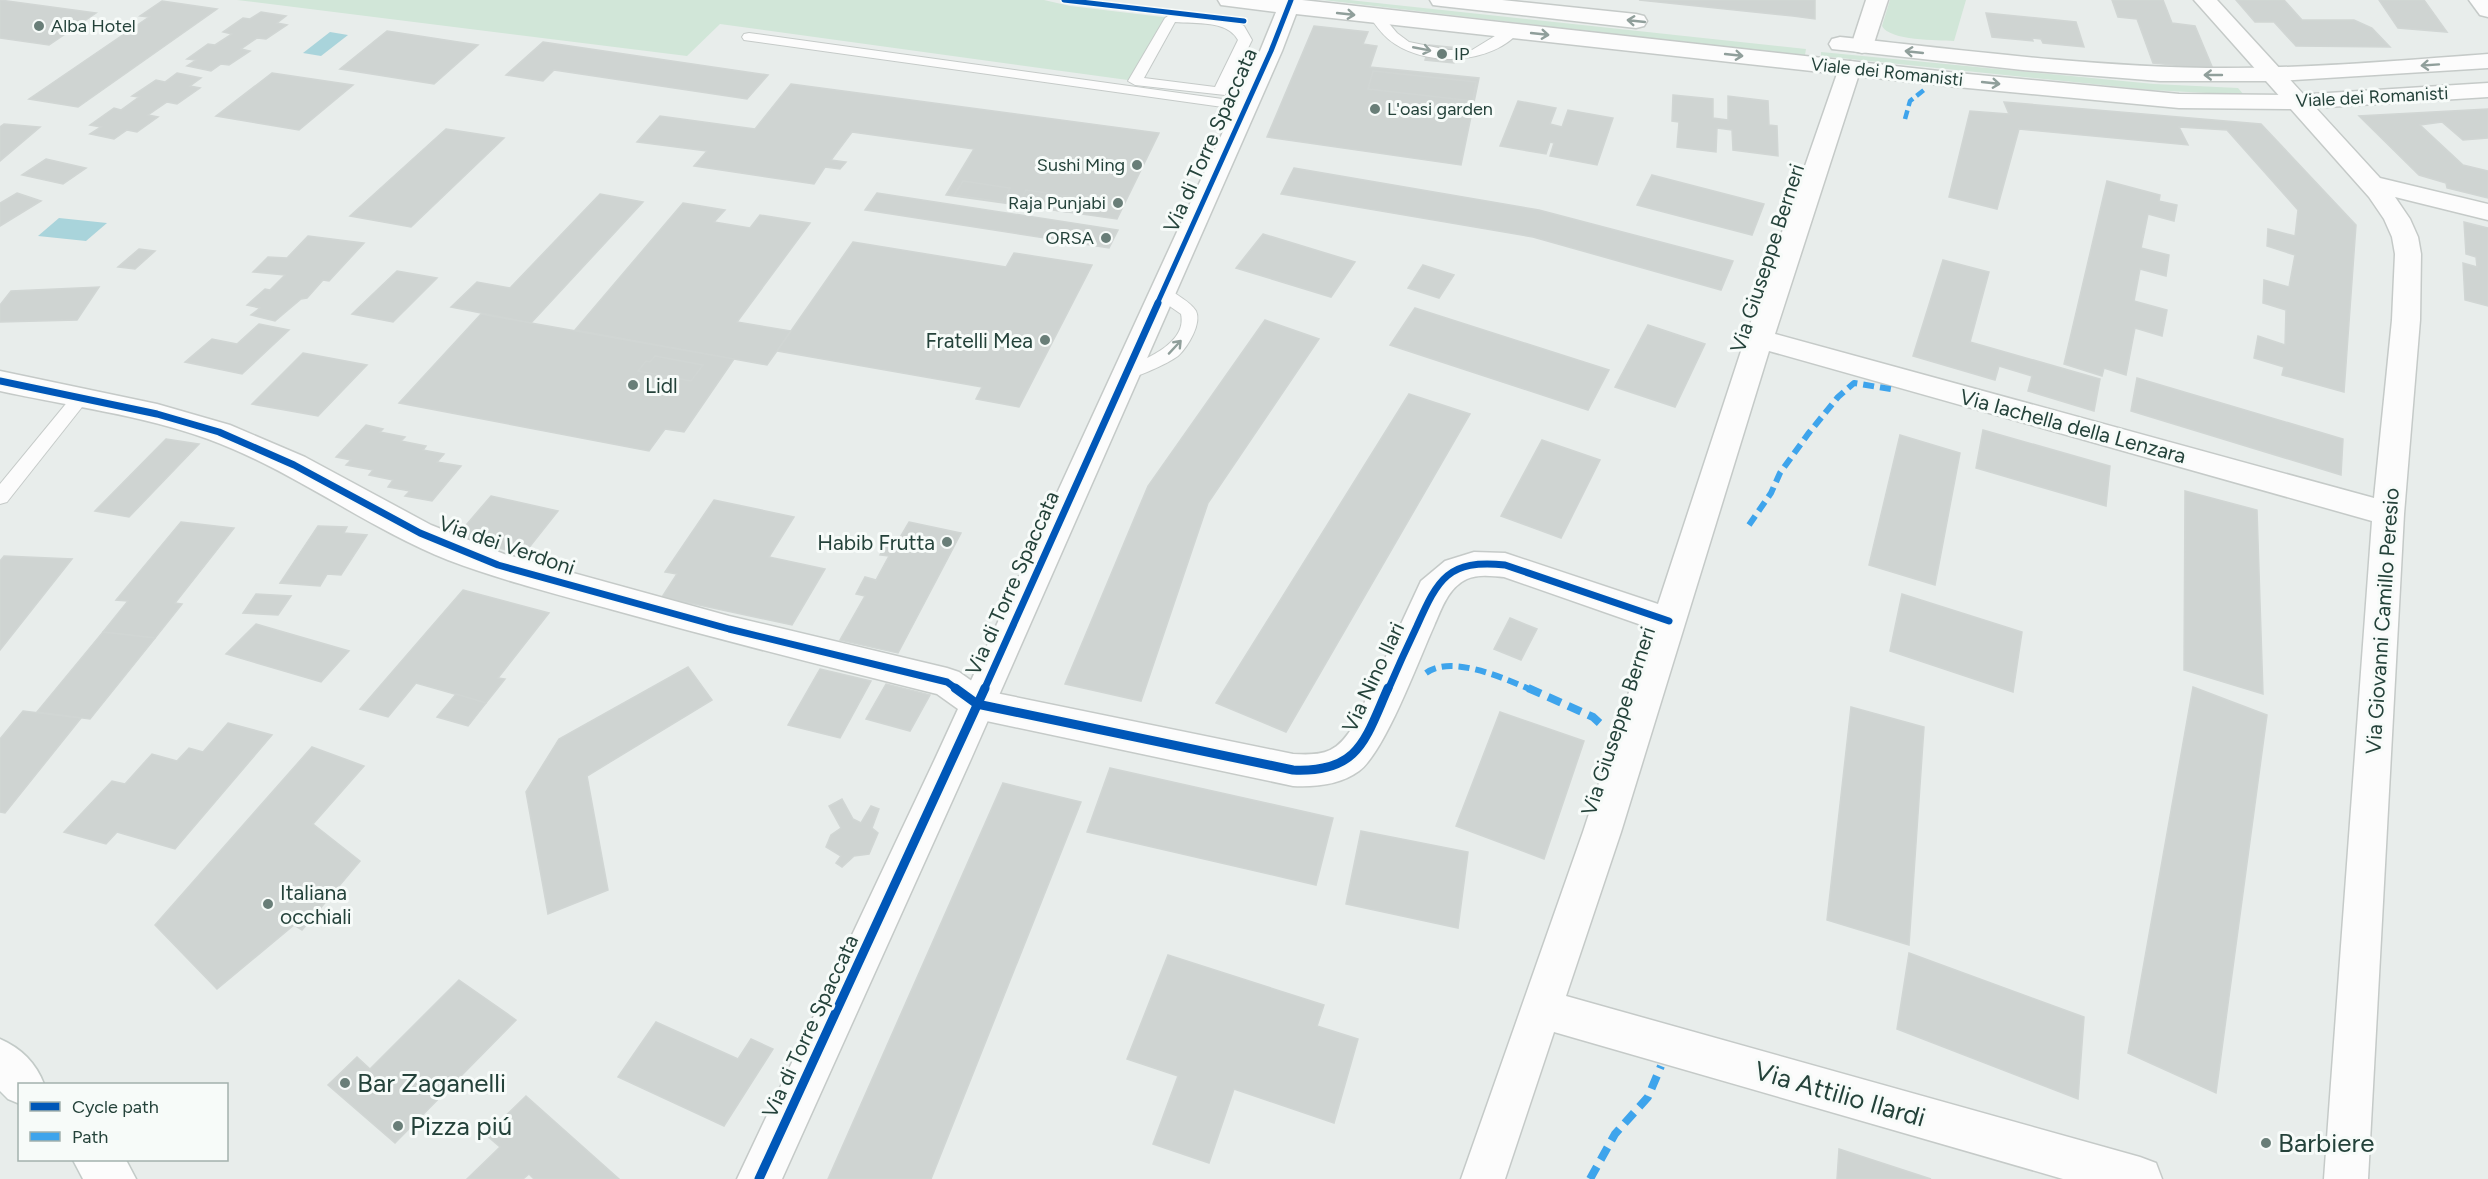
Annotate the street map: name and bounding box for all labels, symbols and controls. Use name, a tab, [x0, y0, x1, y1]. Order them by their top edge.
one-way arrow	[1336, 8, 1356, 19]
place label: Alba Hotel	[51, 15, 136, 37]
one-way arrow	[1627, 16, 1647, 27]
marker: Alba Hotel	[32, 19, 46, 33]
one-way arrow	[1530, 29, 1550, 40]
place label: IP	[1454, 43, 1469, 65]
street label: Via di Torre Spaccata	[1158, 44, 1262, 236]
one-way arrow	[1412, 44, 1431, 55]
one-way arrow	[1904, 46, 1924, 57]
marker: IP	[1435, 47, 1449, 61]
one-way arrow	[1724, 50, 1744, 61]
street label: Viale dei Romanisti	[1810, 53, 1964, 91]
one-way arrow	[2420, 60, 2440, 71]
one-way arrow	[2203, 69, 2223, 81]
one-way arrow	[1980, 78, 2000, 89]
street label: Viale dei Romanisti	[2295, 82, 2449, 112]
place label: L'oasi garden	[1387, 98, 1493, 120]
marker: L'oasi garden	[1368, 102, 1382, 116]
place label: Sushi Ming	[1037, 154, 1125, 176]
marker: Sushi Ming	[1130, 158, 1144, 172]
street label: Via Giuseppe Berneri	[1725, 160, 1809, 356]
place label: Raja Punjabi	[1008, 192, 1106, 214]
marker: Raja Punjabi	[1111, 196, 1125, 210]
place label: ORSA	[1046, 227, 1094, 249]
marker: ORSA	[1099, 231, 1113, 245]
place label: Fratelli Mea	[925, 328, 1033, 353]
marker: Fratelli Mea	[1038, 333, 1052, 347]
one-way arrow	[1168, 339, 1182, 354]
place label: Lidl	[645, 373, 678, 398]
marker: Lidl	[626, 378, 640, 392]
street label: Via Iachella della Lenzara	[1957, 384, 2189, 468]
street label: Via di Torre Spaccata	[960, 487, 1064, 679]
street label: Via Giovanni Camillo Peresio	[2360, 487, 2404, 755]
street label: Via dei Verdoni	[436, 510, 578, 580]
place label: Habib Frutta	[817, 530, 935, 555]
marker: Habib Frutta	[940, 535, 954, 549]
street label: Via Nino Ilari	[1337, 618, 1409, 736]
street label: Via Giuseppe Berneri	[1576, 623, 1660, 819]
place label: Italiana occhiali	[280, 880, 352, 929]
marker: Italiana occhiali	[261, 897, 275, 911]
street label: Via di Torre Spaccata	[757, 931, 863, 1121]
street label: Via Attilio Ilardi	[1751, 1054, 1929, 1134]
place label: Bar Zaganelli	[357, 1067, 506, 1099]
marker: Bar Zaganelli	[338, 1076, 352, 1090]
legend	[18, 1083, 228, 1161]
text: Cycle path	[72, 1096, 159, 1118]
place label: Pizza piú	[410, 1110, 512, 1142]
marker: Pizza piú	[391, 1119, 405, 1133]
text: Path	[72, 1126, 108, 1148]
place label: Barbiere	[2278, 1127, 2374, 1159]
marker: Barbiere	[2259, 1136, 2273, 1150]

